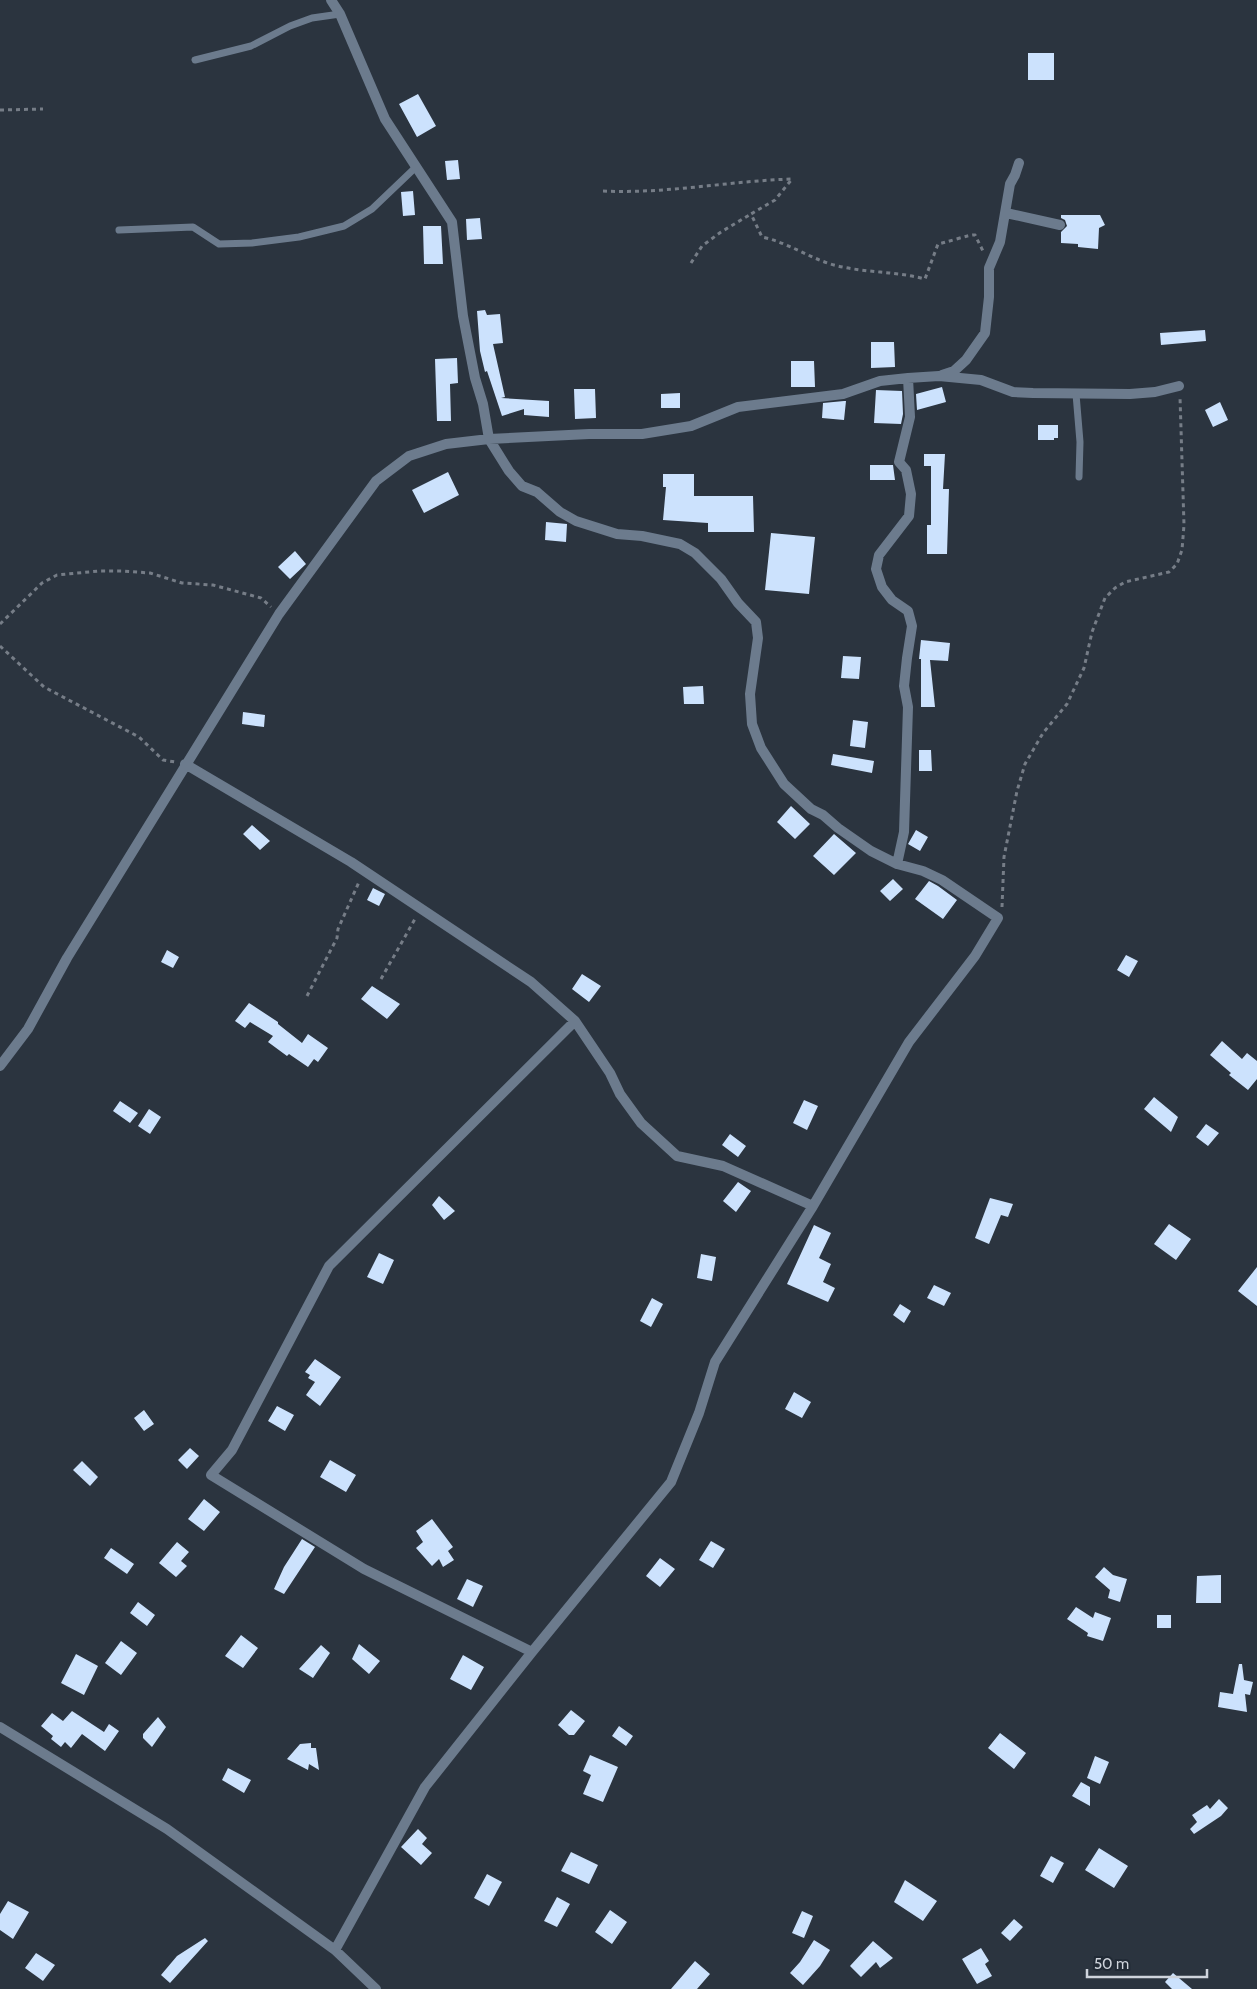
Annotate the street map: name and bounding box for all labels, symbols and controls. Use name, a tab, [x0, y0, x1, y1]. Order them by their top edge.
scale bar	[1087, 1946, 1207, 1978]
text: 50 m	[1094, 1955, 1129, 1973]

